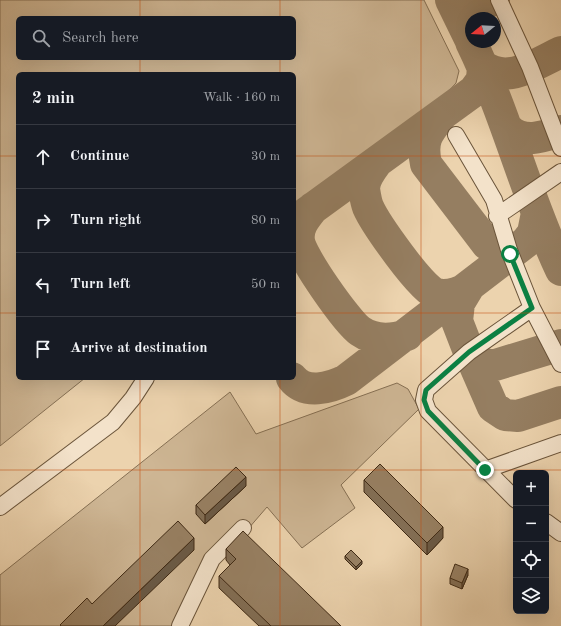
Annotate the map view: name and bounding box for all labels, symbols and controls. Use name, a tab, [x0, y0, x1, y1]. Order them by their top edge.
north arrow	[465, 12, 501, 48]
search box	[16, 16, 296, 60]
icon: search	[30, 27, 52, 49]
text: Search here	[62, 31, 139, 46]
text: 2 min	[32, 90, 75, 107]
text: Walk · 160 m	[203, 91, 280, 104]
icon: ahead	[32, 146, 54, 168]
text: Continue	[70, 149, 129, 164]
text: 30 m	[251, 150, 280, 163]
icon: right	[32, 210, 54, 232]
text: Turn right	[70, 213, 141, 228]
text: 80 m	[251, 214, 280, 227]
route start	[501, 245, 519, 263]
icon: left	[32, 274, 54, 296]
text: Turn left	[70, 277, 130, 292]
text: 50 m	[251, 278, 280, 291]
icon: arrive	[32, 338, 54, 360]
text: Arrive at destination	[70, 341, 208, 356]
route end	[476, 461, 494, 479]
map controls	[513, 470, 549, 614]
button: +	[513, 470, 549, 506]
button: −	[513, 506, 549, 542]
button: locate	[513, 542, 549, 578]
button: layers	[513, 578, 549, 614]

